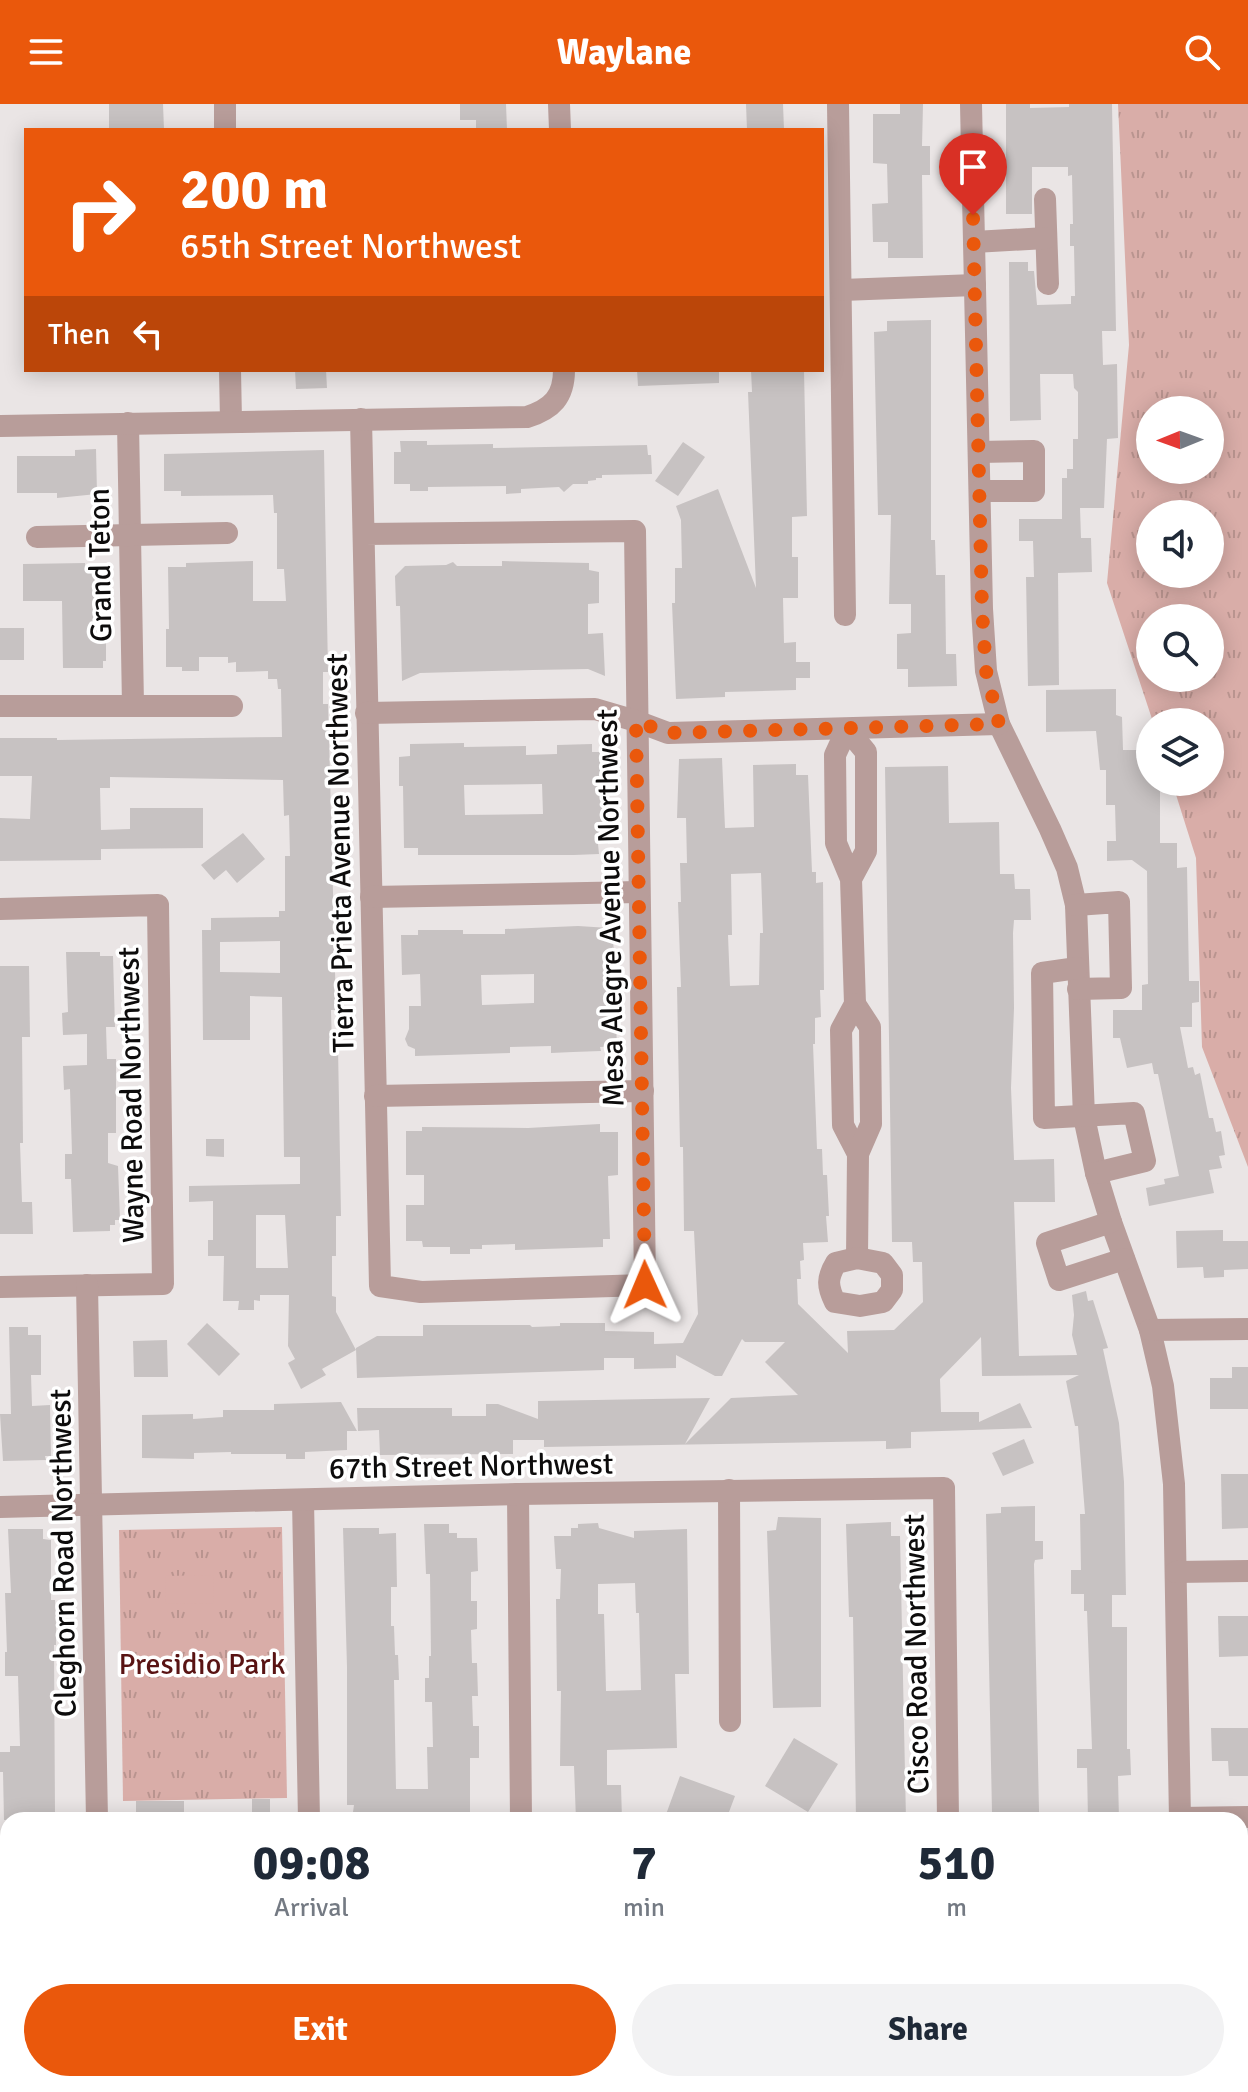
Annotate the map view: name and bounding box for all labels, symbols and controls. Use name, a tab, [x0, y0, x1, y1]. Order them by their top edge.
icon: menu	[24, 30, 68, 74]
text: Waylane	[557, 30, 691, 75]
icon: search	[1180, 30, 1224, 74]
pin	[939, 133, 1007, 215]
icon: arrive	[951, 145, 995, 189]
text: 200 m	[180, 155, 328, 224]
icon: right	[48, 160, 152, 264]
text: 65th Street Northwest	[180, 224, 521, 269]
icon: left	[126, 312, 170, 356]
text: Then	[48, 316, 110, 353]
north arrow	[1136, 396, 1224, 484]
map controls	[1136, 396, 1224, 796]
street label: Grand Teton	[81, 488, 120, 642]
button: sound	[1136, 500, 1224, 588]
button: search	[1136, 604, 1224, 692]
street label: Tierra Prieta Avenue Northwest	[319, 653, 362, 1053]
button: layers	[1136, 708, 1224, 796]
street label: Mesa Alegre Avenue Northwest	[589, 709, 632, 1107]
street label: Wayne Road Northwest	[110, 947, 153, 1243]
position arrow	[603, 1243, 687, 1327]
street label: Cleghorn Road Northwest	[42, 1389, 85, 1717]
street label: 67th Street Northwest	[328, 1446, 614, 1487]
street label: Cisco Road Northwest	[896, 1514, 937, 1794]
park label: Presidio Park	[118, 1646, 286, 1683]
text: 09:08	[253, 1834, 370, 1893]
text: 7	[631, 1834, 657, 1893]
text: 510	[918, 1834, 995, 1893]
text: Arrival	[274, 1892, 349, 1924]
text: min	[623, 1892, 665, 1924]
text: m	[946, 1892, 967, 1924]
button: Exit	[24, 1984, 616, 2076]
button: Share	[632, 1984, 1224, 2076]

